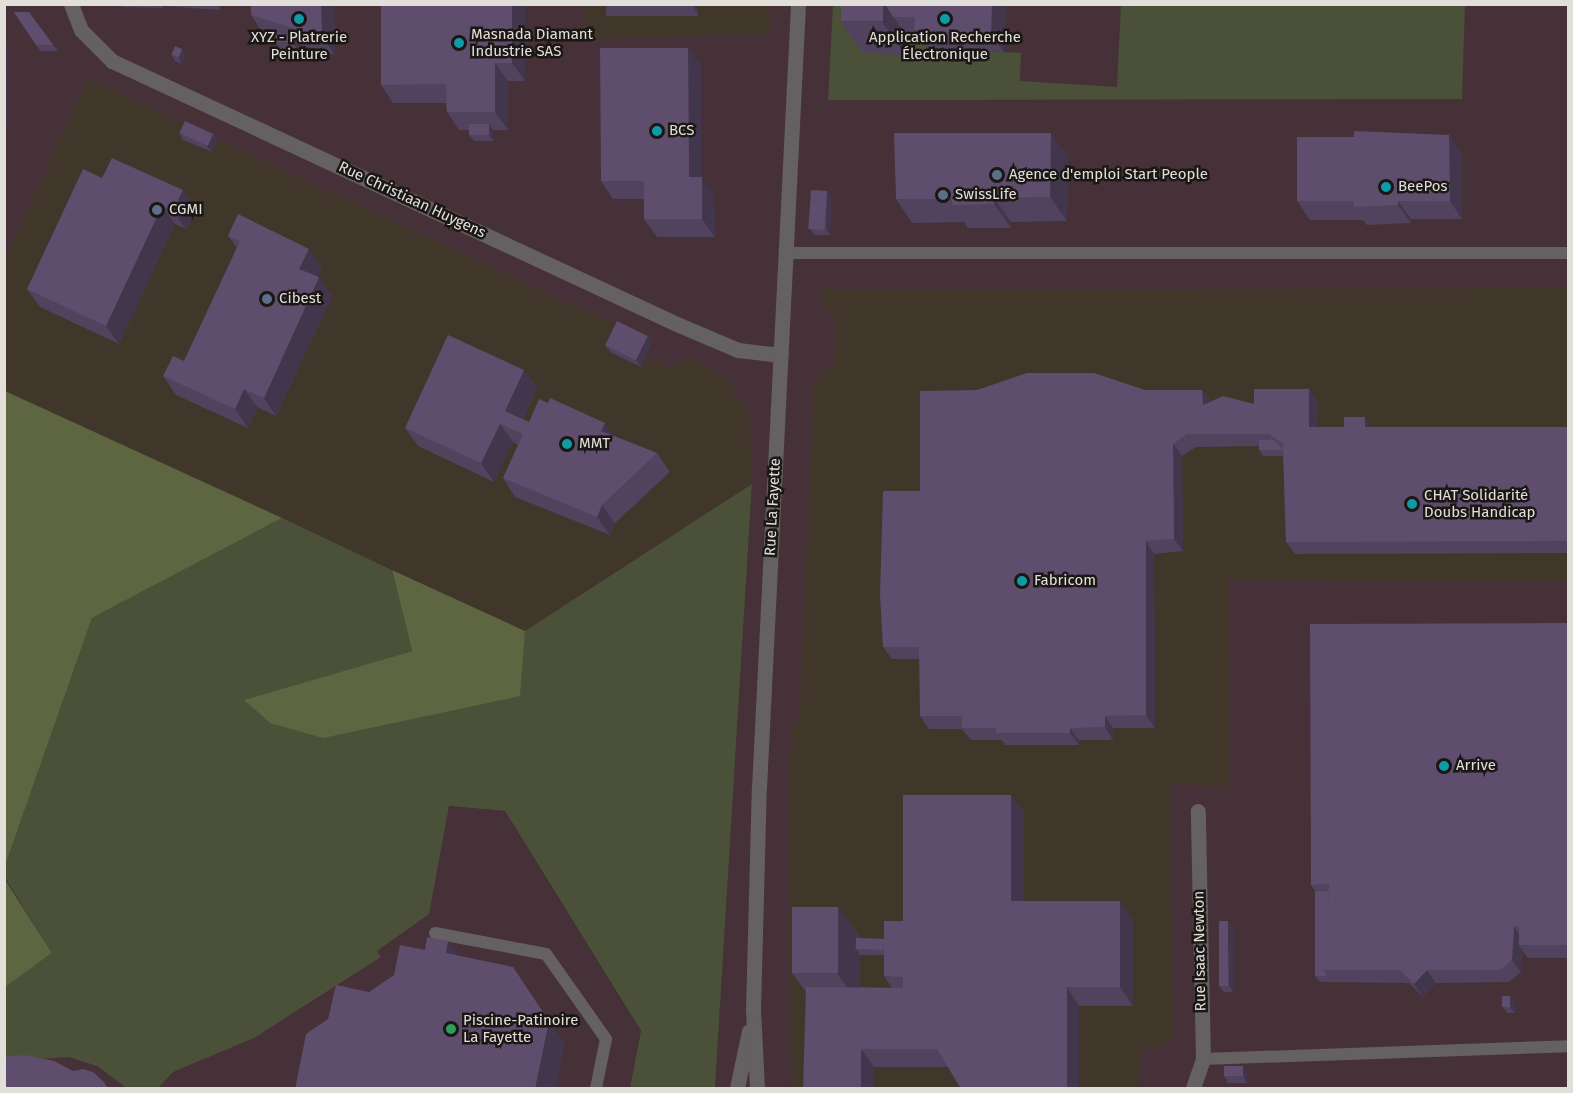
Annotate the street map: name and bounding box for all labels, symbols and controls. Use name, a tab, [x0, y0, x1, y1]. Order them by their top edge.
marker: XYZ - Platrerie Peinture	[292, 12, 306, 26]
marker: Application Recherche Électronique	[938, 12, 952, 26]
place label: Masnada Diamant Industrie SAS	[471, 25, 593, 60]
place label: XYZ - Platrerie Peinture	[251, 28, 347, 63]
place label: Application Recherche Électronique	[869, 28, 1021, 63]
marker: Masnada Diamant Industrie SAS	[452, 36, 466, 50]
place label: BCS	[669, 122, 695, 140]
marker: BCS	[650, 124, 664, 138]
street label: Rue Christiaan Huygens	[335, 158, 489, 242]
place label: Agence d'emploi Start People	[1009, 166, 1208, 184]
marker: Agence d'emploi Start People	[990, 168, 1004, 182]
place label: BeePos	[1398, 178, 1447, 196]
marker: BeePos	[1379, 180, 1393, 194]
place label: SwissLife	[955, 186, 1017, 204]
marker: SwissLife	[936, 188, 950, 202]
place label: CGMI	[169, 201, 203, 219]
marker: CGMI	[150, 203, 164, 217]
place label: Cibest	[279, 290, 321, 308]
marker: Cibest	[260, 292, 274, 306]
place label: MMT	[579, 435, 610, 453]
marker: MMT	[560, 437, 574, 451]
street label: Rue La Fayette	[761, 458, 785, 556]
place label: CHAT Solidarité Doubs Handicap	[1424, 486, 1535, 521]
marker: CHAT Solidarité Doubs Handicap	[1405, 497, 1419, 511]
place label: Fabricom	[1034, 572, 1096, 590]
marker: Fabricom	[1015, 574, 1029, 588]
place label: Arrive	[1456, 757, 1496, 775]
marker: Arrive	[1437, 759, 1451, 773]
street label: Rue Isaac Newton	[1190, 891, 1210, 1011]
place label: Piscine-Patinoire La Fayette	[463, 1011, 578, 1046]
marker: Piscine-Patinoire La Fayette	[444, 1022, 458, 1036]

